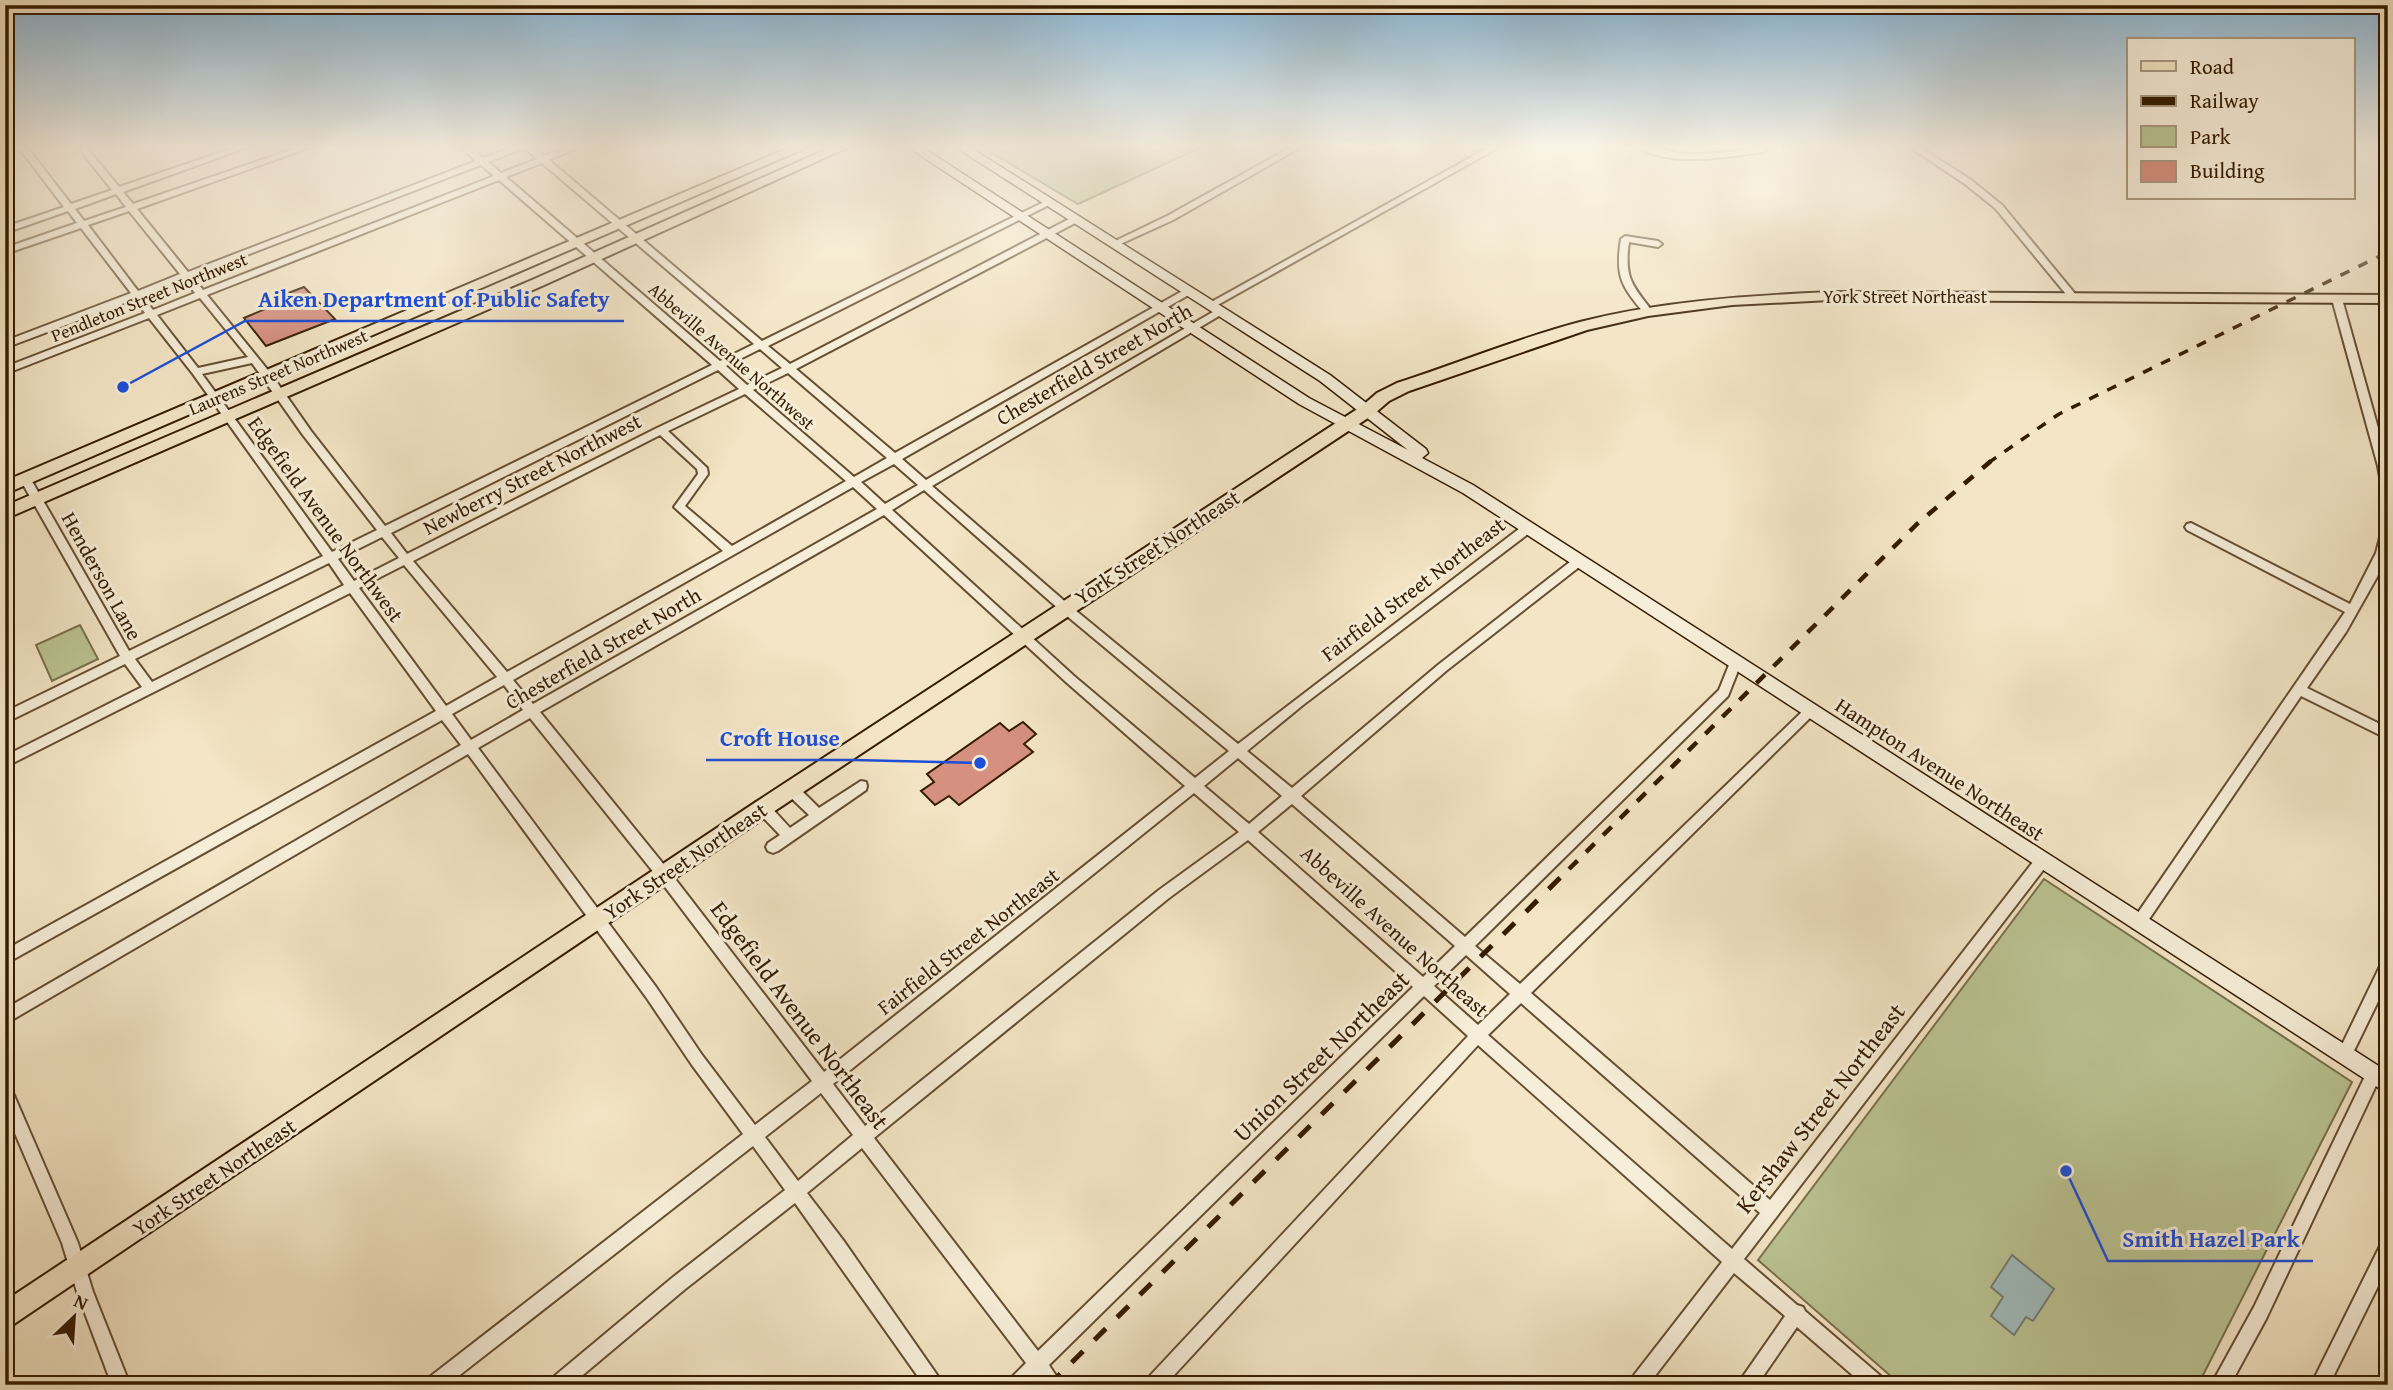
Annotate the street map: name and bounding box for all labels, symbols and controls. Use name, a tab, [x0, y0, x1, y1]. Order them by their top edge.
legend	[2127, 38, 2354, 200]
text: Road	[2190, 51, 2235, 82]
text: Railway	[2190, 85, 2259, 116]
text: Park	[2190, 121, 2231, 152]
text: Building	[2190, 155, 2265, 186]
street label: Pendleton Street Northwest	[47, 245, 252, 349]
street label: Abbeville Avenue Northwest	[643, 276, 822, 436]
callout: Aiken Department of Public Safety	[245, 277, 624, 321]
text: Aiken Department of Public Safety	[258, 282, 610, 315]
street label: York Street Northeast	[1823, 283, 1988, 310]
street label: Chesterfield Street North	[990, 295, 1198, 433]
street label: Laurens Street Northwest	[184, 322, 372, 422]
street label: Newberry Street Northwest	[417, 405, 647, 543]
street label: Edgefield Avenue Northwest	[241, 410, 412, 629]
street label: York Street Northeast	[1068, 482, 1246, 612]
street label: Henderson Lane	[54, 506, 150, 646]
street label: Fairfield Street Northeast	[1314, 509, 1512, 669]
street label: Chesterfield Street North	[499, 579, 707, 717]
street label: Hampton Avenue Northeast	[1829, 690, 2051, 849]
callout: Croft House	[706, 716, 854, 760]
text: Croft House	[720, 721, 840, 754]
street label: York Street Northeast	[597, 794, 774, 927]
street label: Abbeville Avenue Northeast	[1294, 838, 1496, 1025]
street label: Fairfield Street Northeast	[870, 860, 1066, 1022]
street label: Edgefield Avenue Northeast	[702, 893, 898, 1137]
street label: Union Street Northeast	[1225, 962, 1417, 1150]
street label: Kershaw Street Northeast	[1727, 995, 1914, 1220]
street label: York Street Northeast	[126, 1110, 303, 1243]
callout: Smith Hazel Park	[2108, 1217, 2313, 1261]
text: Smith Hazel Park	[2122, 1222, 2301, 1255]
north arrow	[38, 1282, 108, 1352]
text: N	[70, 1286, 93, 1317]

